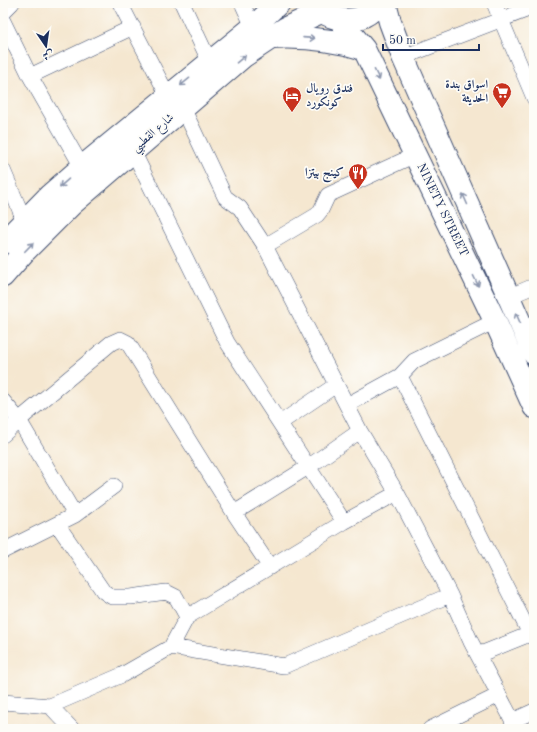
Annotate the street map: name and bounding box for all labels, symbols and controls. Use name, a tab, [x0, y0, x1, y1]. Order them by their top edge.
north arrow	[26, 26, 66, 66]
scale bar	[383, 26, 479, 52]
one-way arrow	[302, 34, 315, 41]
text: 50 m	[389, 34, 416, 47]
text: ش	[41, 48, 54, 61]
one-way arrow	[236, 54, 246, 63]
one-way arrow	[374, 69, 381, 81]
one-way arrow	[180, 78, 191, 87]
place label: اسواق بندة الحديثة	[445, 79, 488, 106]
supermarket icon: اسواق بندة الحديثة	[491, 81, 513, 109]
place label: فندق رويال كونكورد	[306, 82, 353, 110]
hotel icon: فندق رويال كونكورد	[281, 85, 303, 113]
street label: شارع القطيبي	[130, 111, 180, 158]
restaurant icon: كينج بيتزا	[347, 162, 369, 190]
street label: NINETY STREET	[414, 162, 470, 258]
place label: كينج بيتزا	[305, 166, 344, 183]
one-way arrow	[58, 179, 69, 188]
one-way arrow	[461, 194, 469, 206]
one-way arrow	[24, 242, 34, 252]
one-way arrow	[472, 274, 480, 286]
one-way arrow	[514, 313, 521, 325]

